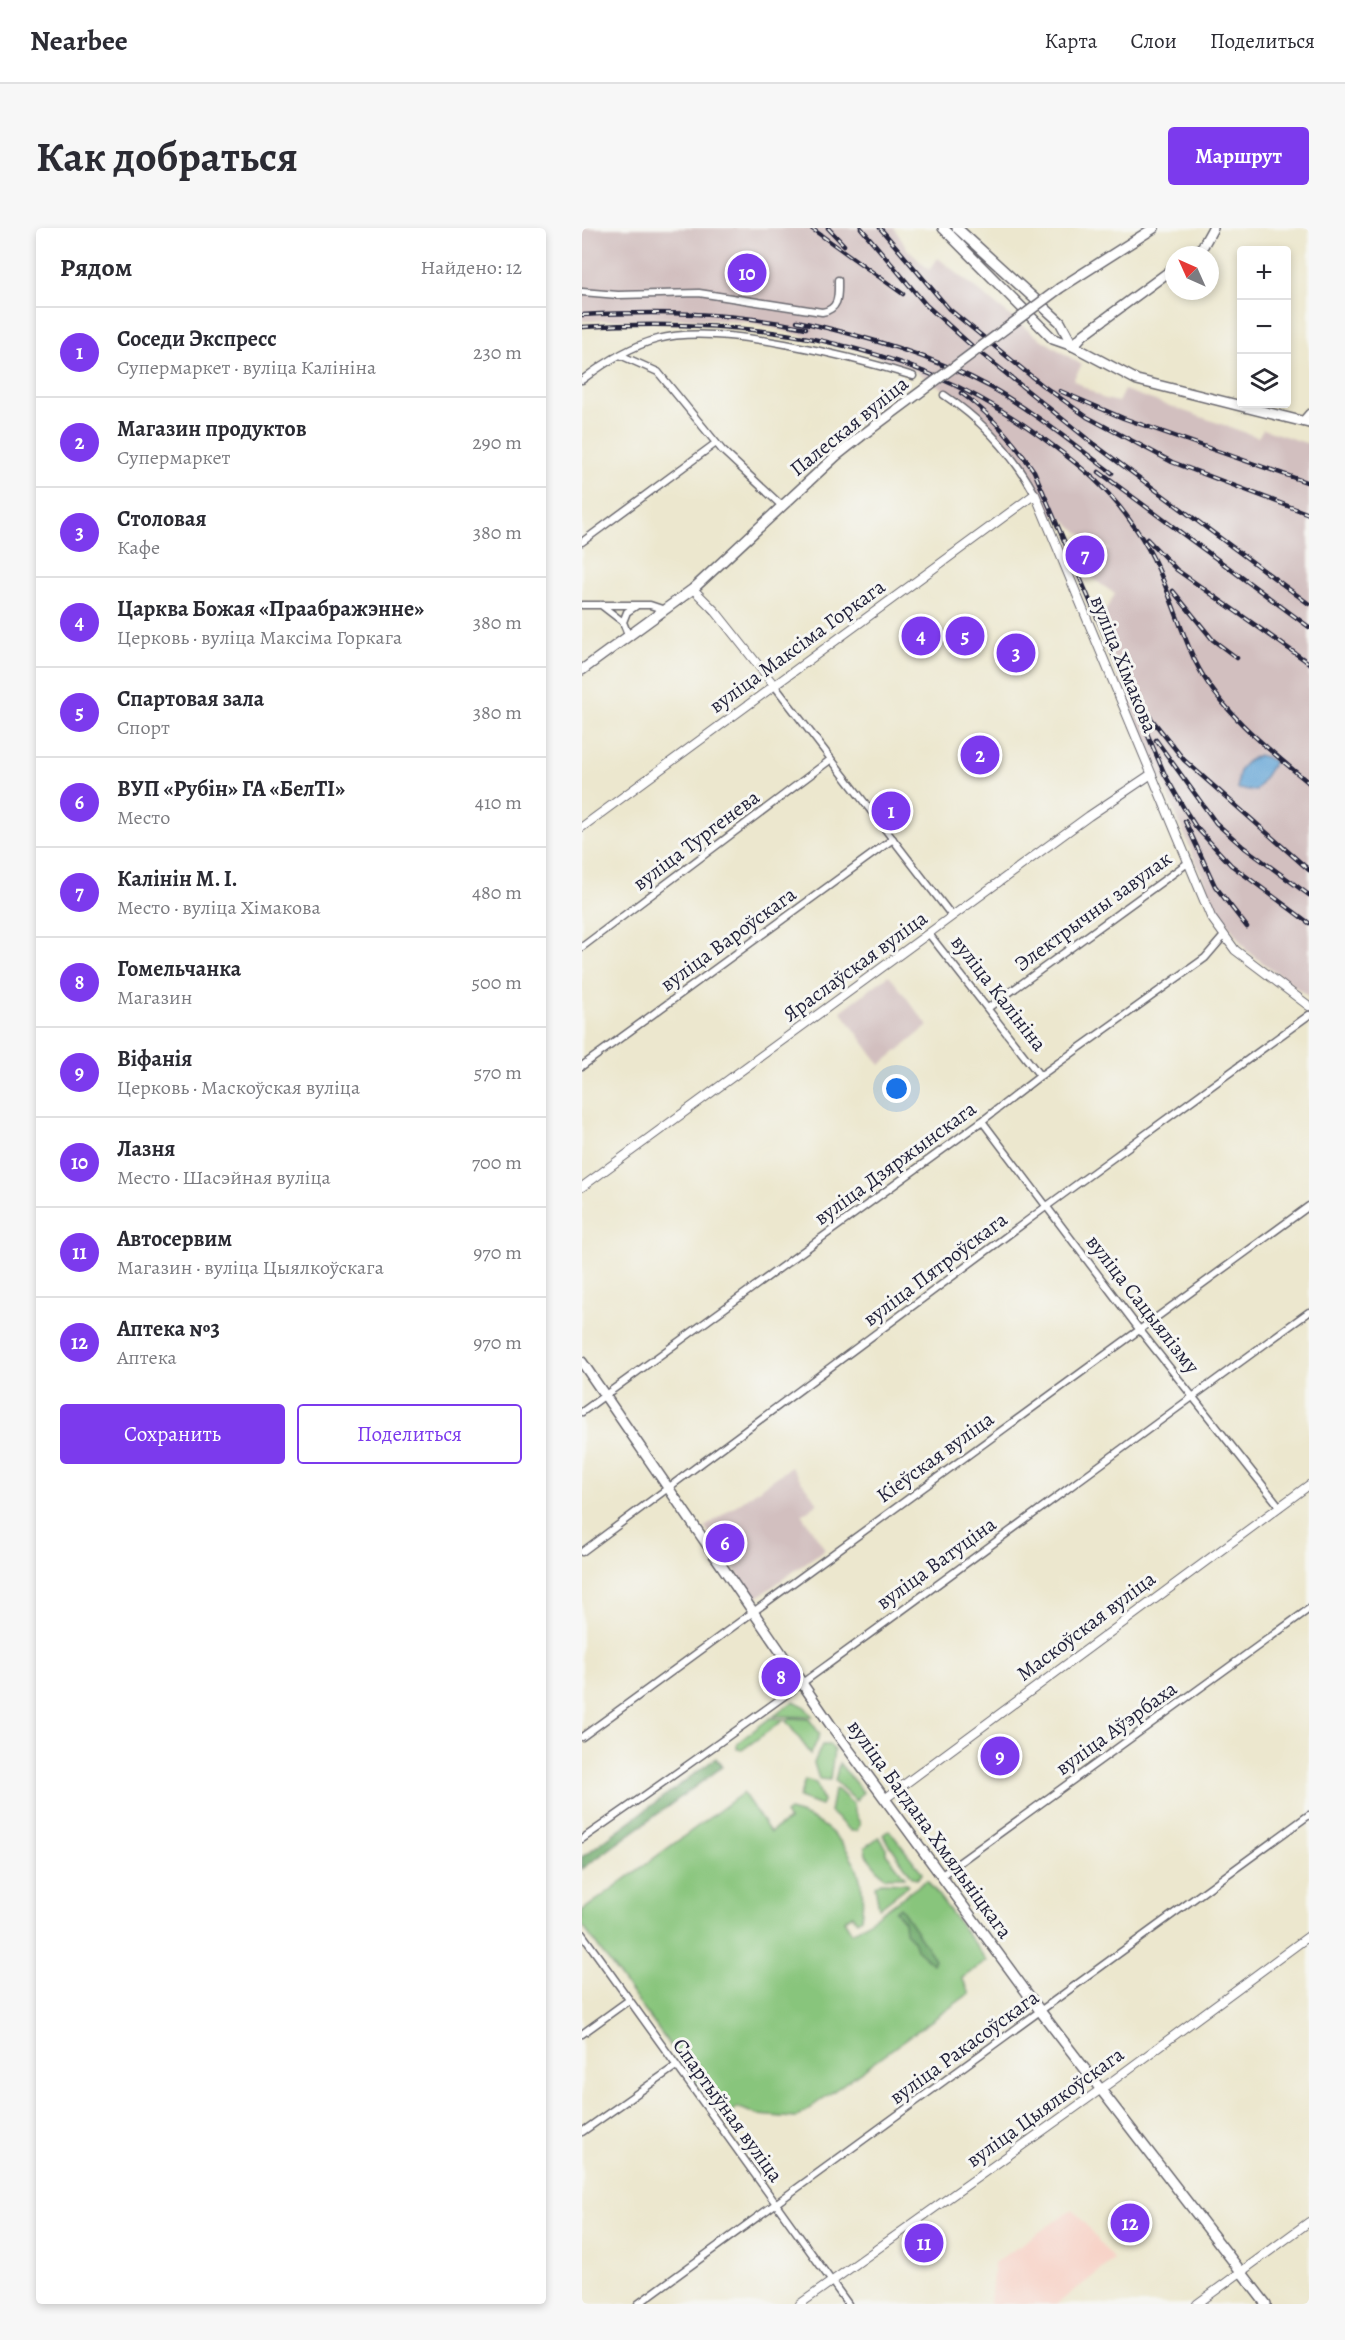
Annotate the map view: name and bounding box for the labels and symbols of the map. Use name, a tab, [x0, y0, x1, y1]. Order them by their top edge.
north arrow	[1165, 246, 1219, 300]
pin: 10	[728, 250, 766, 296]
street label: Палеская вуліца	[784, 369, 914, 482]
pin: 7	[1066, 532, 1104, 578]
street label: вуліца Максіма Горкага	[703, 572, 891, 719]
street label: вуліца Хімакова	[1084, 591, 1164, 737]
pin: 4	[902, 614, 940, 658]
pin: 5	[946, 614, 985, 658]
pin: 3	[996, 630, 1036, 676]
pin: 2	[960, 732, 1000, 778]
street label: вуліца Тургенева	[627, 783, 765, 897]
pin: 1	[872, 788, 910, 834]
street label: Электрычны завулак	[1009, 844, 1177, 978]
street label: вуліца Вароўскага	[654, 880, 802, 998]
street label: Яраслаўская вуліца	[777, 904, 933, 1028]
street label: вуліца Калініна	[945, 929, 1054, 1057]
your location	[882, 1074, 911, 1103]
street label: вуліца Дзяржынскага	[808, 1094, 982, 1231]
street label: вуліца Пятроўскага	[857, 1205, 1013, 1333]
street label: вуліца Сацыялізму	[1080, 1229, 1206, 1380]
street label: Кіеўская вуліца	[871, 1405, 1000, 1509]
street label: вуліца Ватуціна	[870, 1510, 1002, 1616]
pin: 6	[706, 1520, 744, 1566]
street label: Маскоўская вуліца	[1011, 1564, 1161, 1687]
pin: 8	[762, 1654, 800, 1700]
street label: вуліца Аўэрбаха	[1050, 1674, 1183, 1782]
street label: вуліца Багдана Хмяльніцкага	[841, 1714, 1019, 1944]
pin: 9	[980, 1734, 1020, 1778]
street label: вуліца Ракасоўскага	[884, 1983, 1045, 2111]
street label: Спартыўная вуліца	[666, 2032, 790, 2188]
street label: вуліца Цыялкоўскага	[961, 2040, 1130, 2174]
pin: 12	[1110, 2200, 1150, 2246]
pin: 11	[904, 2220, 944, 2266]

